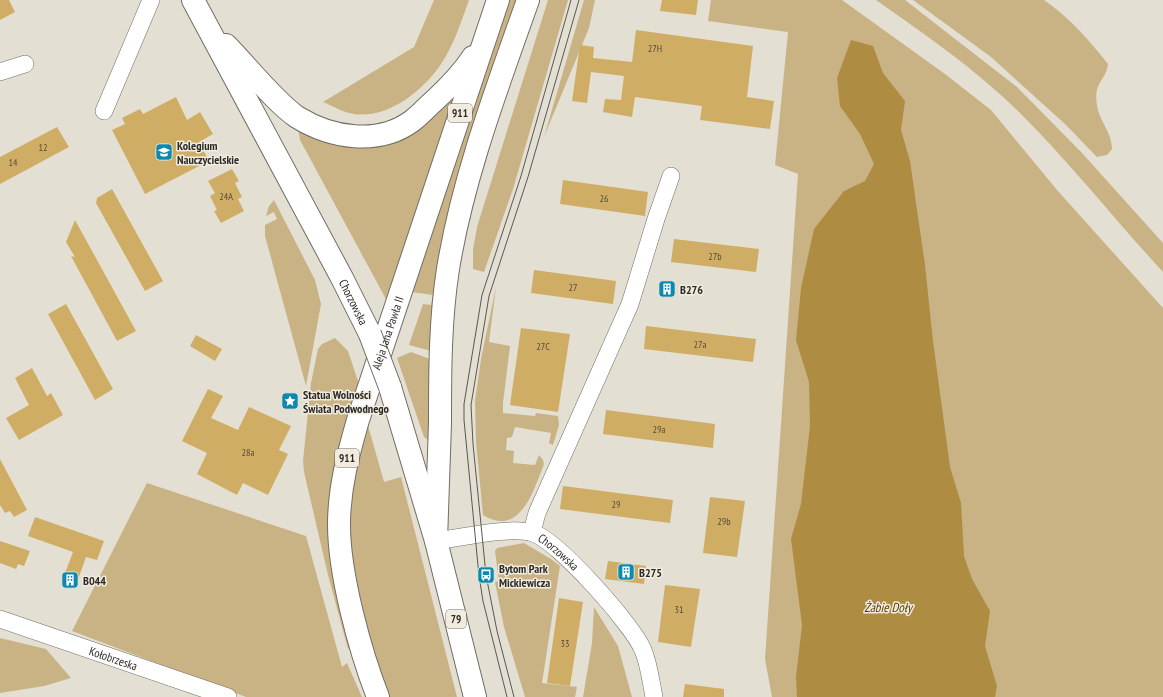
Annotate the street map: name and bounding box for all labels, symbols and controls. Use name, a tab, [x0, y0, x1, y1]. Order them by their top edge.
house number: 27H	[648, 42, 662, 55]
road number: 911	[448, 104, 472, 122]
place label: Kolegium Nauczycielskie	[177, 138, 239, 167]
house number: 12	[39, 141, 48, 154]
school or university icon: Kolegium Nauczycielskie	[154, 142, 174, 162]
house number: 14	[9, 156, 18, 169]
house number: 24A	[219, 190, 233, 203]
house number: 26	[600, 192, 609, 205]
house number: 27b	[708, 250, 722, 263]
street label: Chorzowska	[336, 276, 372, 327]
building icon: B276	[657, 279, 677, 299]
house number: 27	[569, 281, 578, 294]
place label: B276	[680, 282, 703, 297]
street label: Aleja Jana Pawła II	[368, 294, 406, 372]
house number: 27a	[694, 338, 706, 351]
house number: 27C	[536, 340, 550, 353]
place label: Statua Wolności Świata Podwodnego	[303, 387, 390, 416]
place icon: Statua Wolności Świata Podwodnego	[280, 391, 300, 411]
house number: 29a	[653, 423, 666, 436]
house number: 28a	[242, 446, 255, 459]
road number: 911	[335, 449, 359, 467]
house number: 29	[612, 498, 621, 511]
house number: 29b	[717, 515, 731, 528]
street label: Chorzowska	[536, 530, 583, 573]
place label: Bytom Park Mickiewicza	[499, 561, 550, 590]
building icon: B275	[616, 562, 636, 582]
bus stop icon: Bytom Park Mickiewicza	[476, 565, 496, 585]
place label: B275	[639, 565, 662, 580]
building icon: B044	[60, 570, 80, 590]
place label: B044	[83, 573, 106, 588]
water label: Żabie Doły	[864, 599, 914, 616]
house number: 31	[675, 603, 684, 616]
road number: 79	[446, 610, 466, 628]
house number: 33	[561, 637, 570, 650]
street label: Kołobrzeska	[88, 643, 140, 673]

